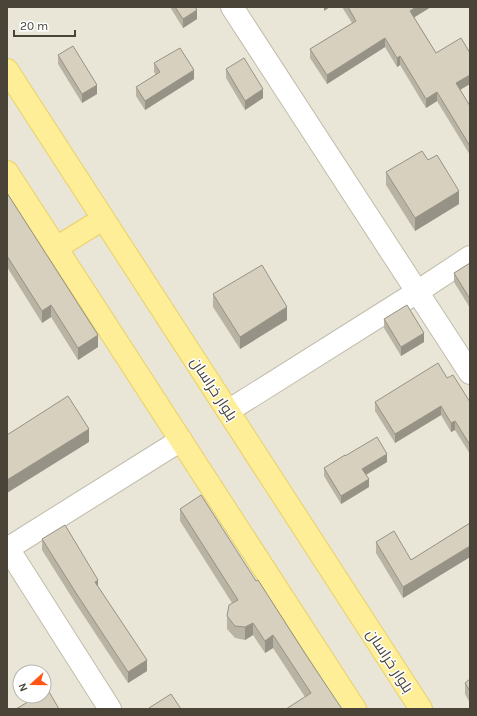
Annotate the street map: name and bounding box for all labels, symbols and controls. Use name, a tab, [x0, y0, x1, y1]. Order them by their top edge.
scale bar	[14, 12, 75, 38]
text: 20 m	[20, 19, 48, 33]
street label: بلوار خراسان	[186, 354, 241, 425]
street label: بلوار خراسان	[362, 626, 417, 697]
north arrow	[12, 664, 52, 704]
text: N	[16, 681, 31, 693]

